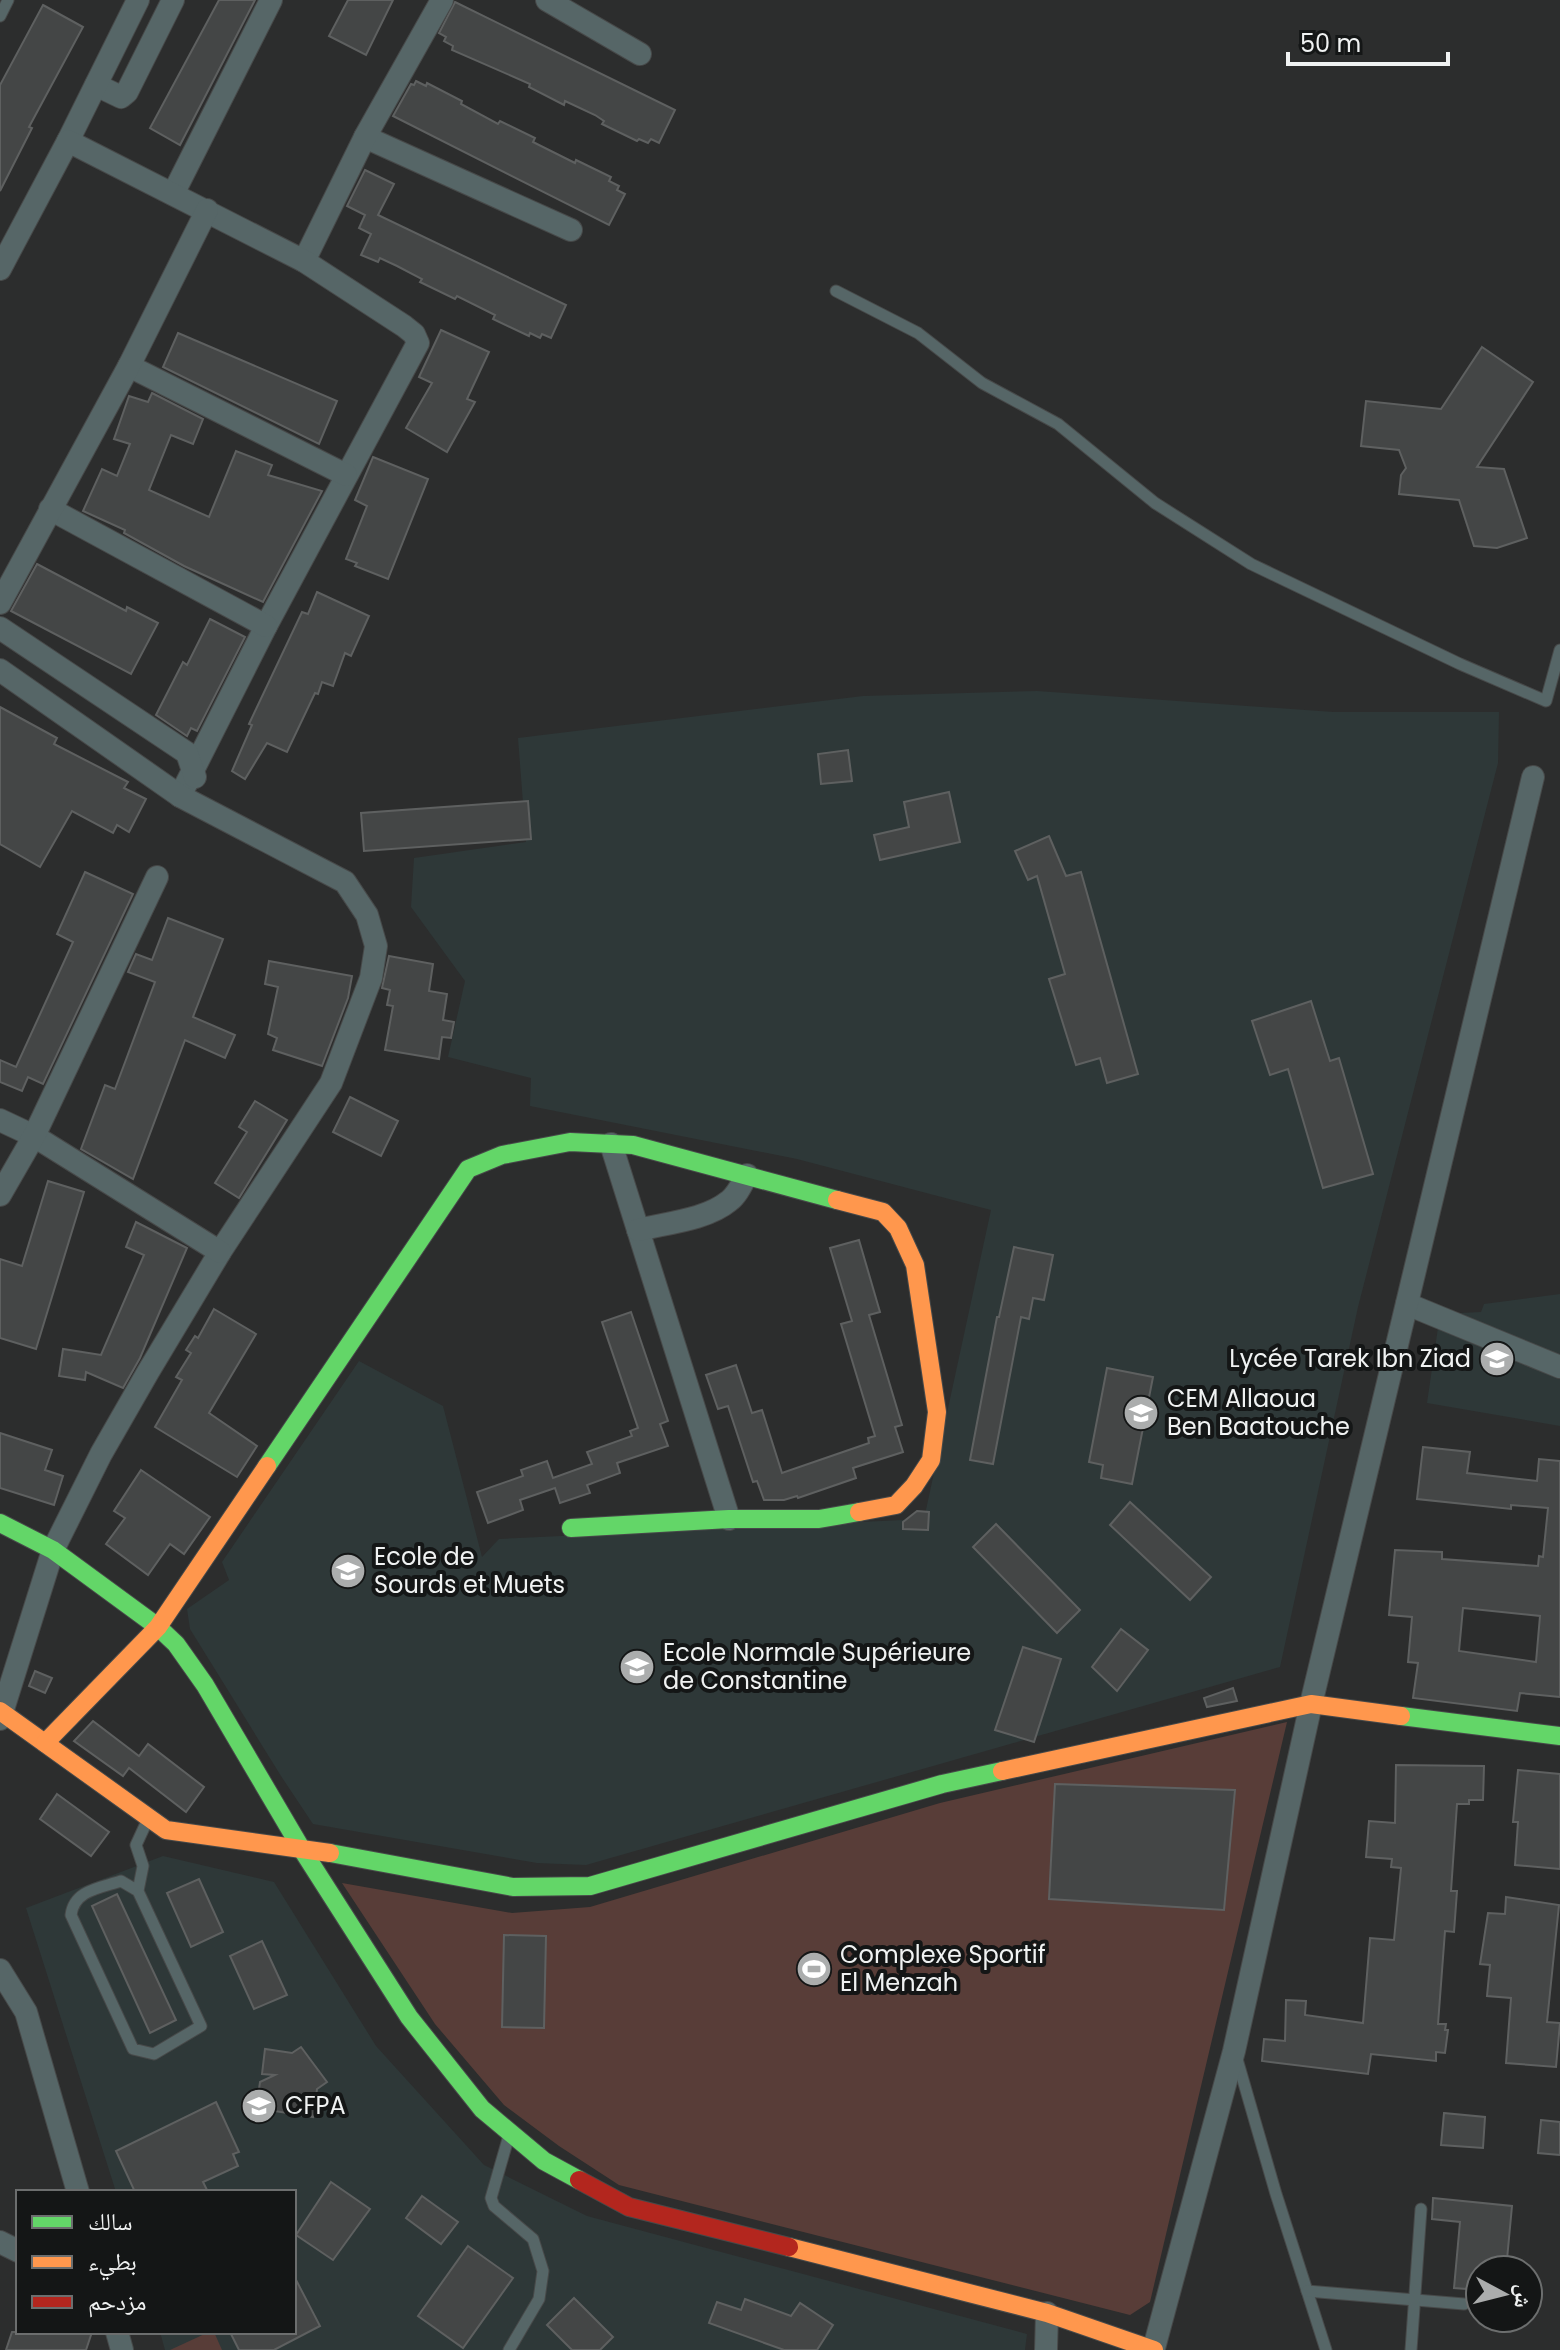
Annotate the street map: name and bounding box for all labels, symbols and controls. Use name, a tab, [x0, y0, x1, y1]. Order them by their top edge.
scale bar	[1288, 16, 1448, 66]
text: 50 m	[1300, 27, 1361, 60]
school or university icon: Lycée Tarek Ibn Ziad	[1478, 1340, 1516, 1378]
place label: Lycée Tarek Ibn Ziad	[1229, 1342, 1471, 1375]
place label: CEM Allaoua Ben Baatouche	[1167, 1382, 1350, 1443]
school or university icon: CEM Allaoua Ben Baatouche	[1122, 1394, 1160, 1432]
place label: Ecole de Sourds et Muets	[374, 1540, 565, 1601]
school or university icon: Ecole de Sourds et Muets	[329, 1552, 367, 1590]
place label: Ecole Normale Supérieure de Constantine	[663, 1636, 971, 1697]
school or university icon: Ecole Normale Supérieure de Constantine	[618, 1648, 656, 1686]
place label: Complexe Sportif El Menzah	[840, 1938, 1046, 1999]
sports icon: Complexe Sportif El Menzah	[795, 1950, 833, 1988]
school or university icon: CFPA	[240, 2087, 278, 2125]
place label: CFPA	[285, 2089, 346, 2122]
legend	[16, 2190, 296, 2334]
text: سالك	[88, 2205, 133, 2238]
text: بطيء	[88, 2245, 137, 2281]
north arrow	[1464, 2254, 1544, 2334]
text: ش	[1507, 2283, 1540, 2310]
text: مزدحم	[88, 2285, 147, 2318]

